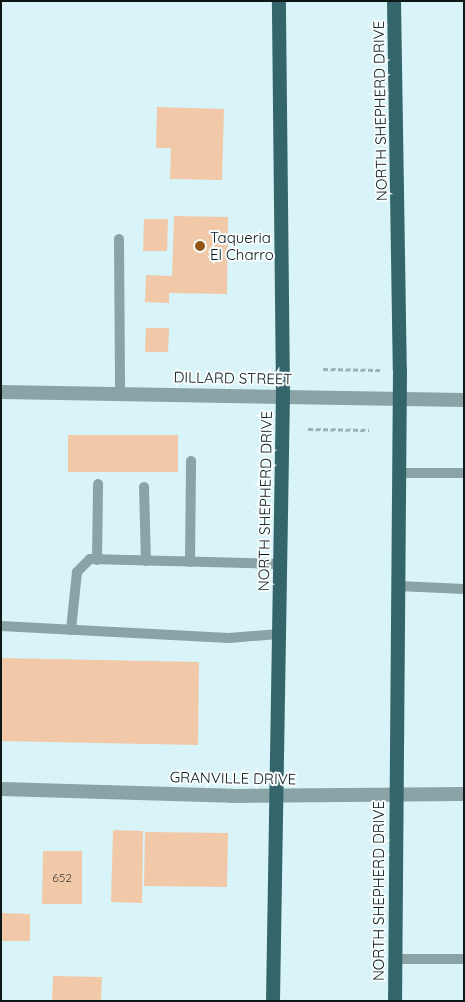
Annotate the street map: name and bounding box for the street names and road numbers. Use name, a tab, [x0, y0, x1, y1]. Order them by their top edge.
street label: NORTH SHEPHERD DRIVE	[369, 21, 391, 201]
street label: DILLARD STREET	[173, 368, 293, 388]
street label: NORTH SHEPHERD DRIVE	[254, 411, 276, 591]
street label: GRANVILLE DRIVE	[170, 768, 296, 788]
street label: NORTH SHEPHERD DRIVE	[370, 801, 388, 981]

